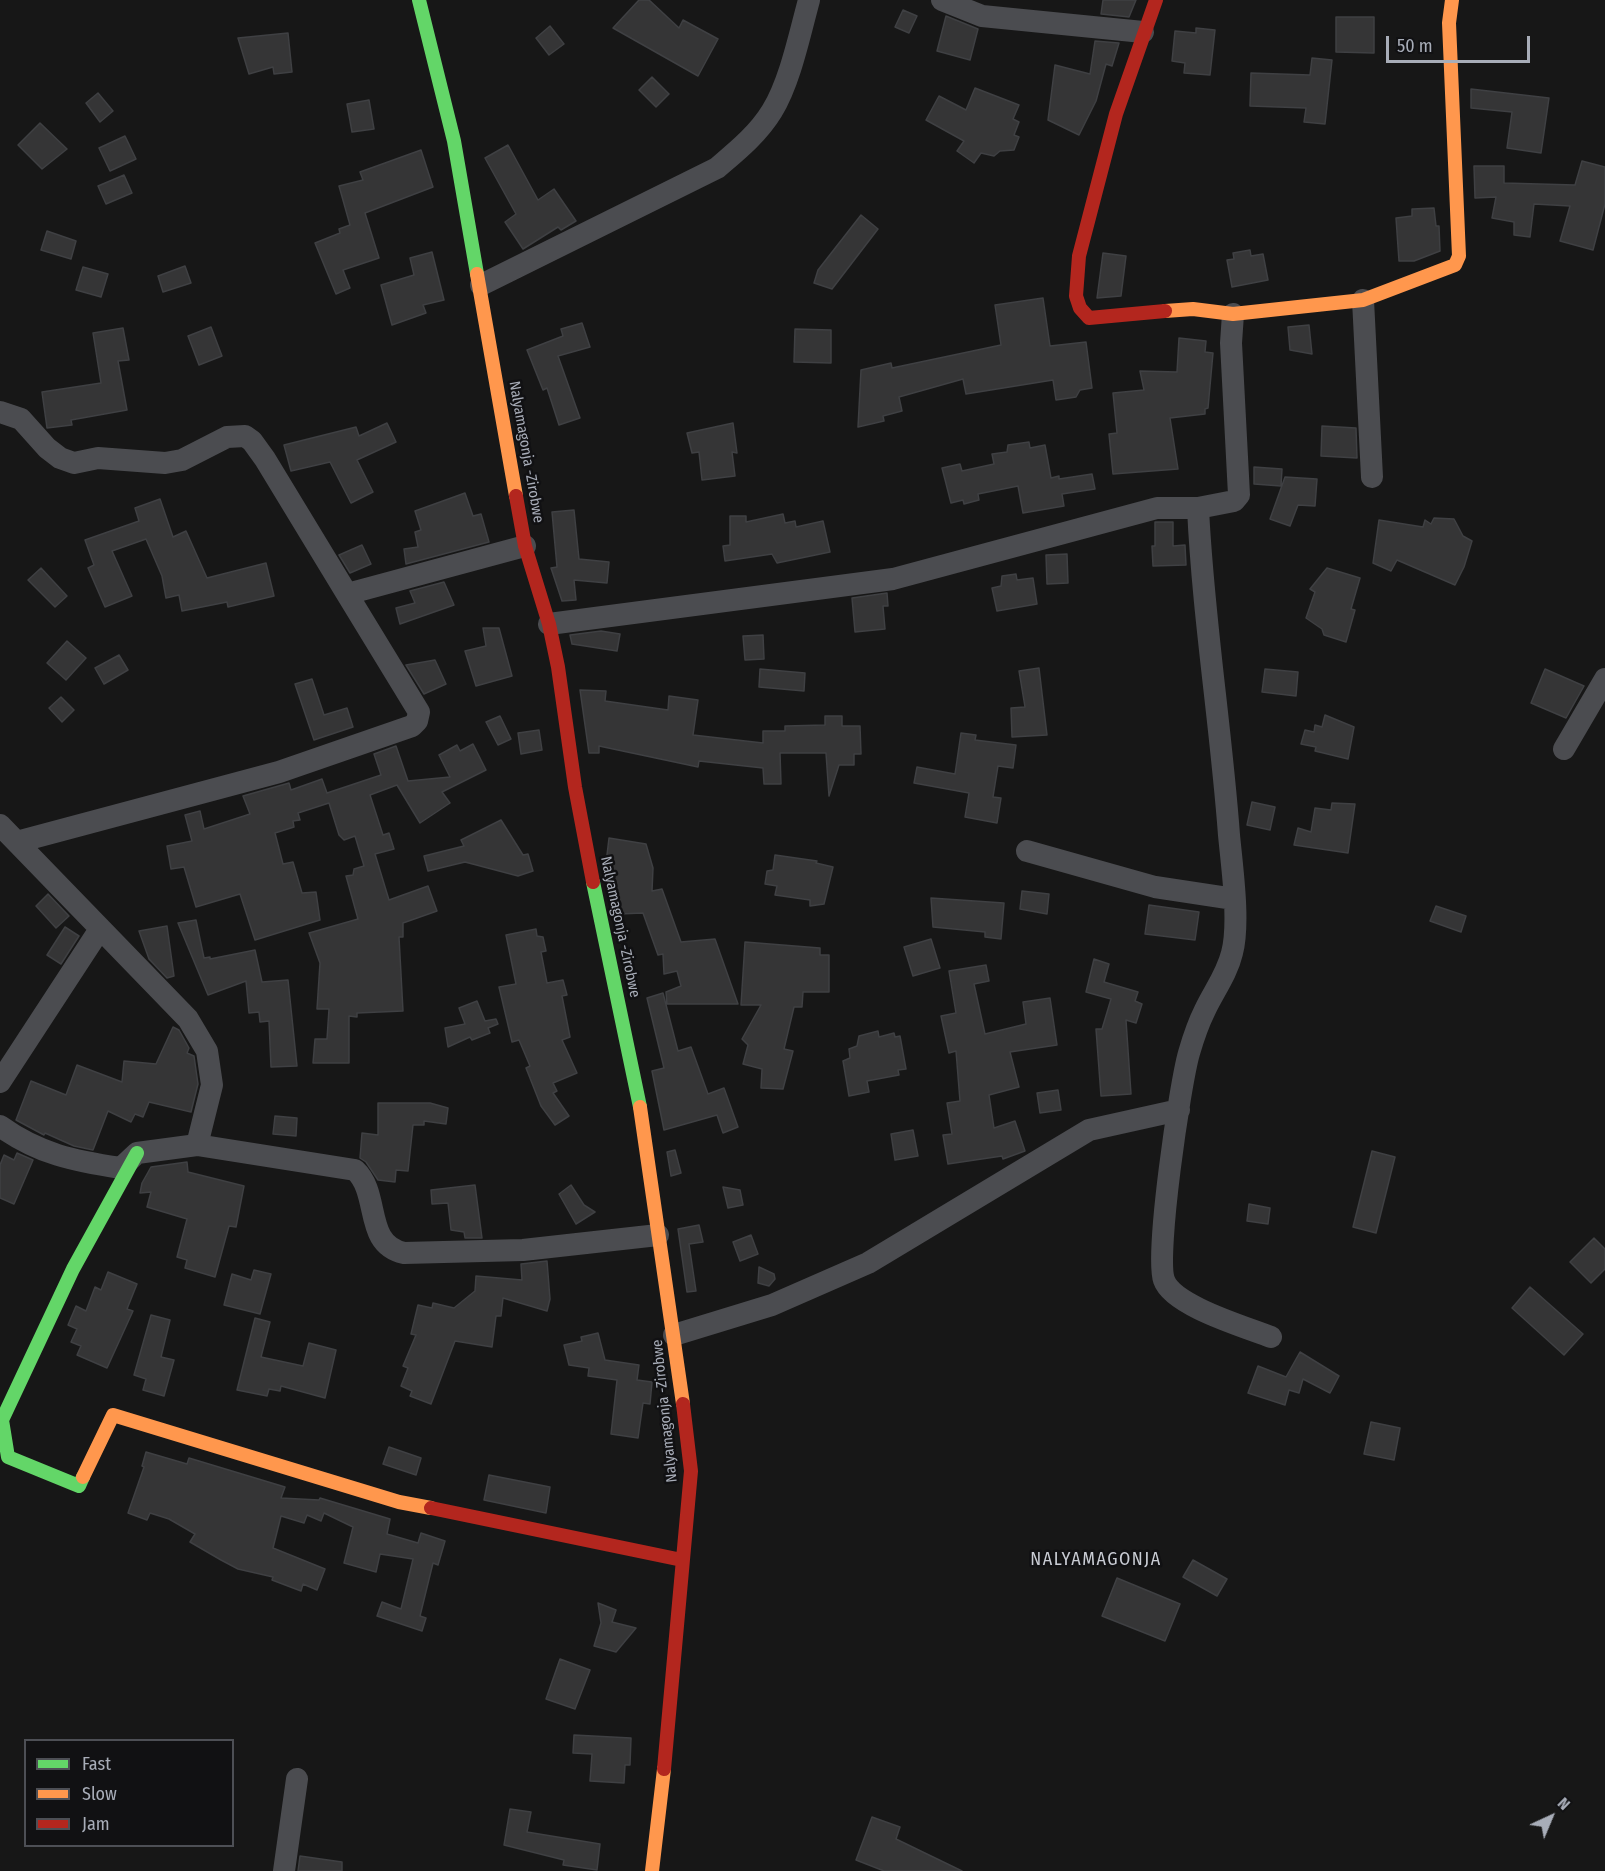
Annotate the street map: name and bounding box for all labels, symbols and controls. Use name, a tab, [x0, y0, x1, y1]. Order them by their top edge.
scale bar	[1389, 24, 1533, 62]
text: 50 m	[1397, 35, 1433, 57]
street label: Nalyamagonja -Zirobwe	[505, 380, 547, 524]
street label: Nalyamagonja -Zirobwe	[596, 855, 644, 999]
street label: Nalyamagonja -Zirobwe	[649, 1339, 681, 1483]
district label: NALYAMAGONJA	[1030, 1549, 1162, 1571]
legend	[24, 1739, 234, 1847]
text: Fast	[82, 1753, 111, 1775]
text: Slow	[82, 1783, 117, 1805]
north arrow	[1521, 1787, 1581, 1847]
text: N	[1554, 1794, 1574, 1814]
text: Jam	[82, 1813, 110, 1835]

